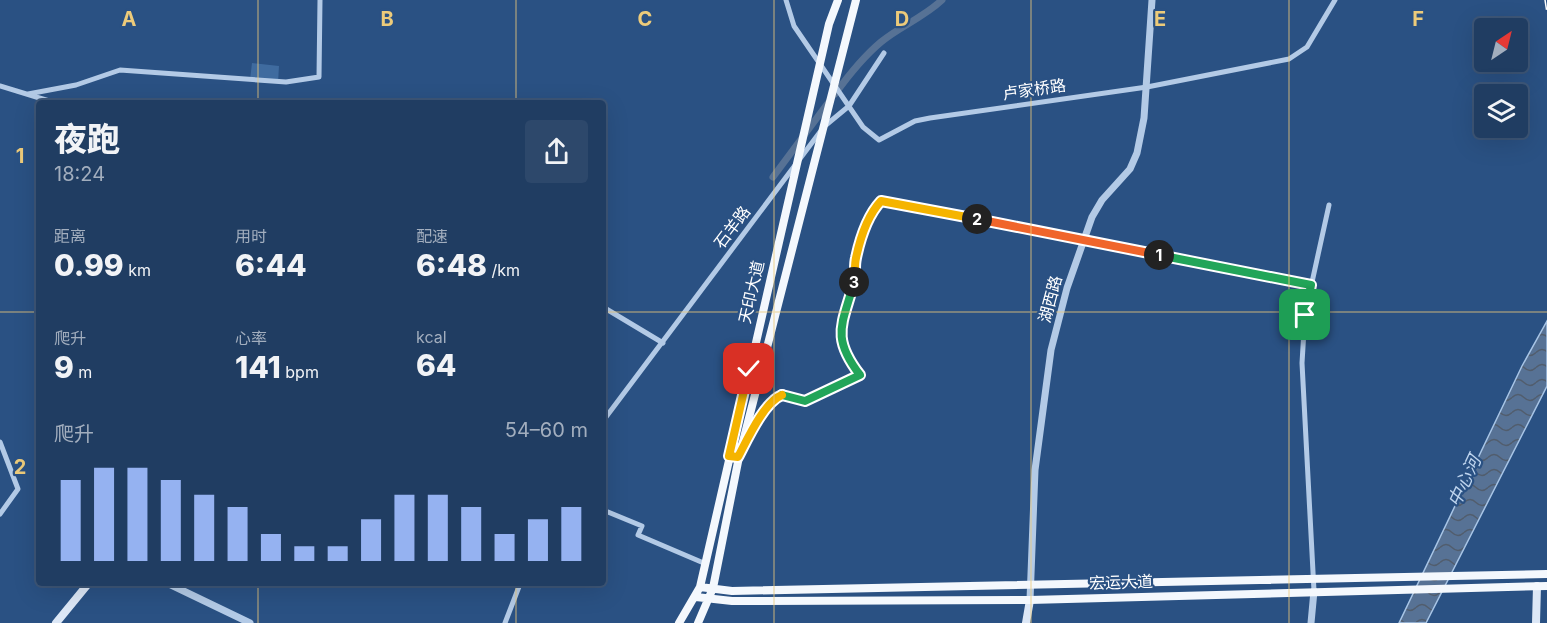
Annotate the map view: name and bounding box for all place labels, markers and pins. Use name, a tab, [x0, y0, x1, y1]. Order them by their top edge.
pin: 2	[962, 204, 992, 234]
pin: 1	[1144, 240, 1174, 270]
pin: 3	[839, 267, 869, 297]
pin	[1279, 289, 1330, 340]
pin	[723, 343, 774, 394]

